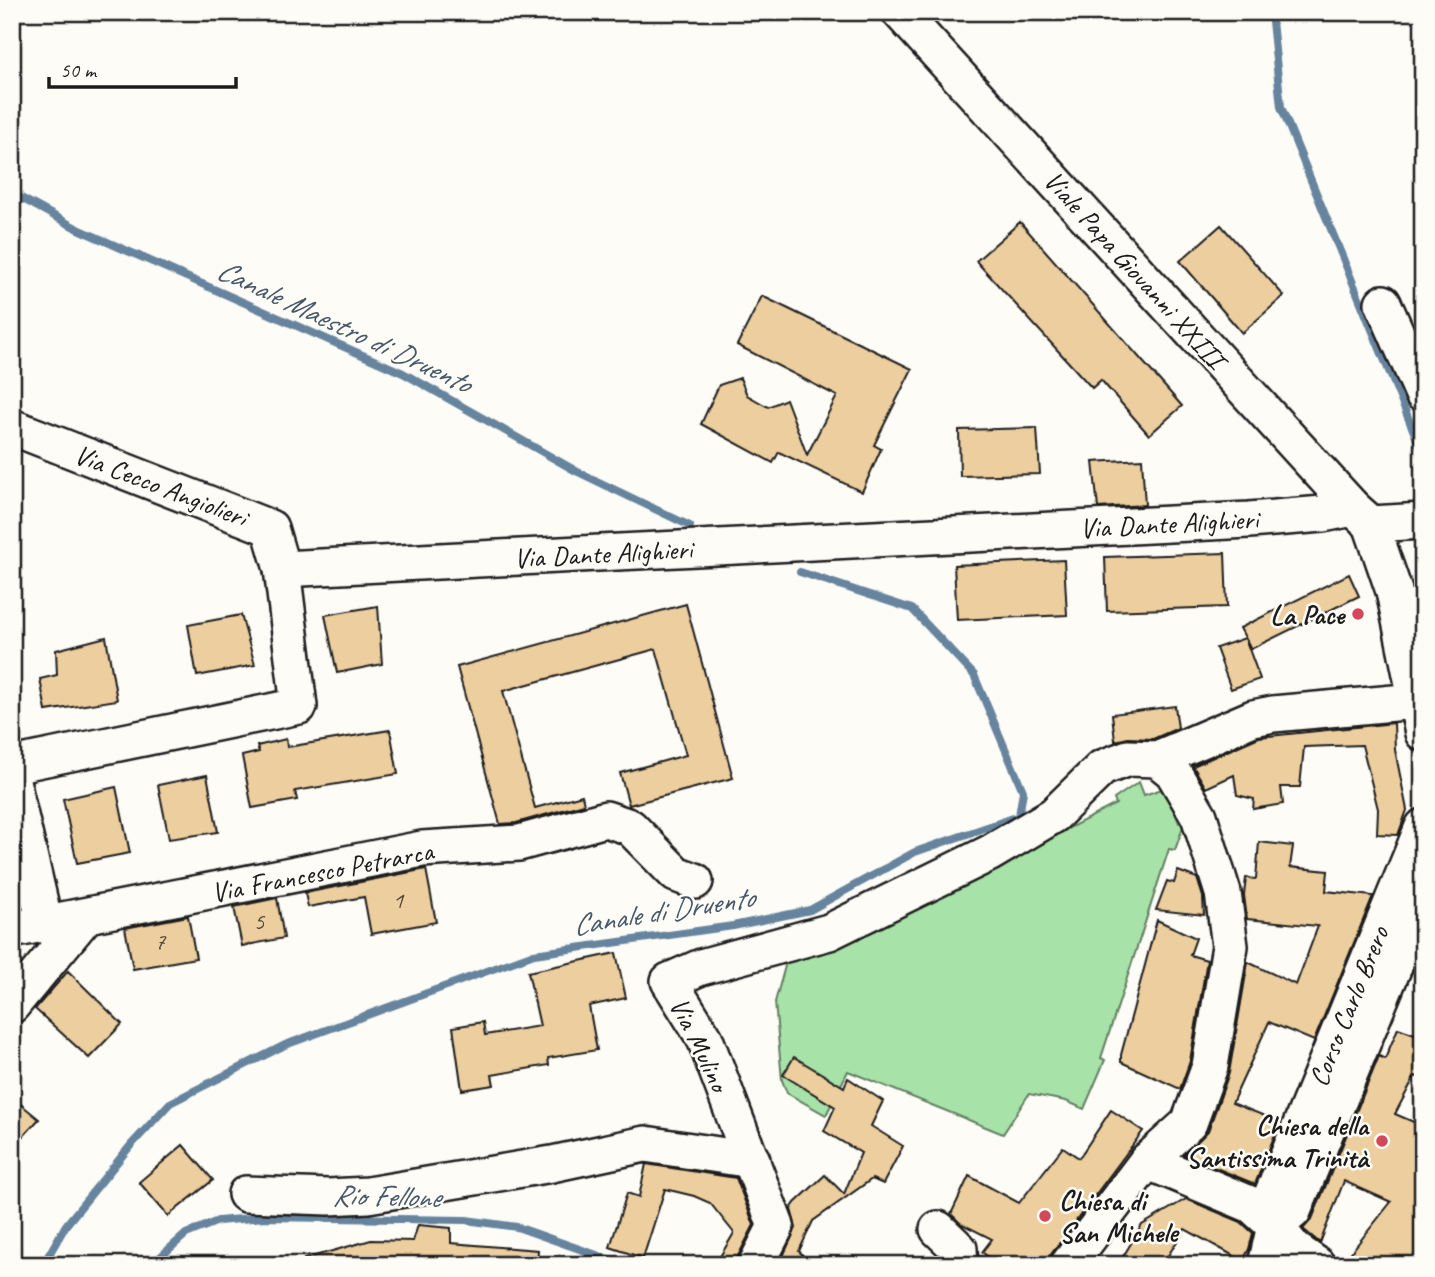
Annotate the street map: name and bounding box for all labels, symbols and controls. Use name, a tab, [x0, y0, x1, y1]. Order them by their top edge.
scale bar	[49, 46, 236, 90]
text: 50 m	[60, 57, 98, 83]
street label: Viale Papa Giovanni XXIII	[1037, 163, 1236, 380]
water label: Canale Maestro di Druento	[211, 250, 481, 403]
street label: Via Cecco Angiolieri	[70, 437, 256, 536]
street label: Via Dante Alighieri	[1079, 501, 1263, 546]
street label: Via Dante Alighieri	[513, 531, 697, 576]
place label: La Pace	[1270, 597, 1347, 632]
marker: La Pace	[1350, 606, 1366, 622]
street label: Via Francesco Petrarca	[208, 833, 437, 910]
water label: Canale di Druento	[570, 877, 761, 944]
house number: 1	[393, 885, 405, 915]
house number: 5	[254, 906, 266, 936]
street label: Corso Carlo Brero	[1301, 919, 1397, 1091]
house number: 7	[155, 926, 167, 956]
street label: Via Mulino	[662, 992, 739, 1100]
place label: Chiesa della Santissima Trinità	[1186, 1108, 1371, 1175]
marker: Chiesa della Santissima Trinità	[1374, 1133, 1390, 1149]
water label: Rio Fellone	[332, 1176, 444, 1216]
place label: Chiesa di San Michele	[1059, 1183, 1180, 1250]
marker: Chiesa di San Michele	[1037, 1208, 1053, 1224]

